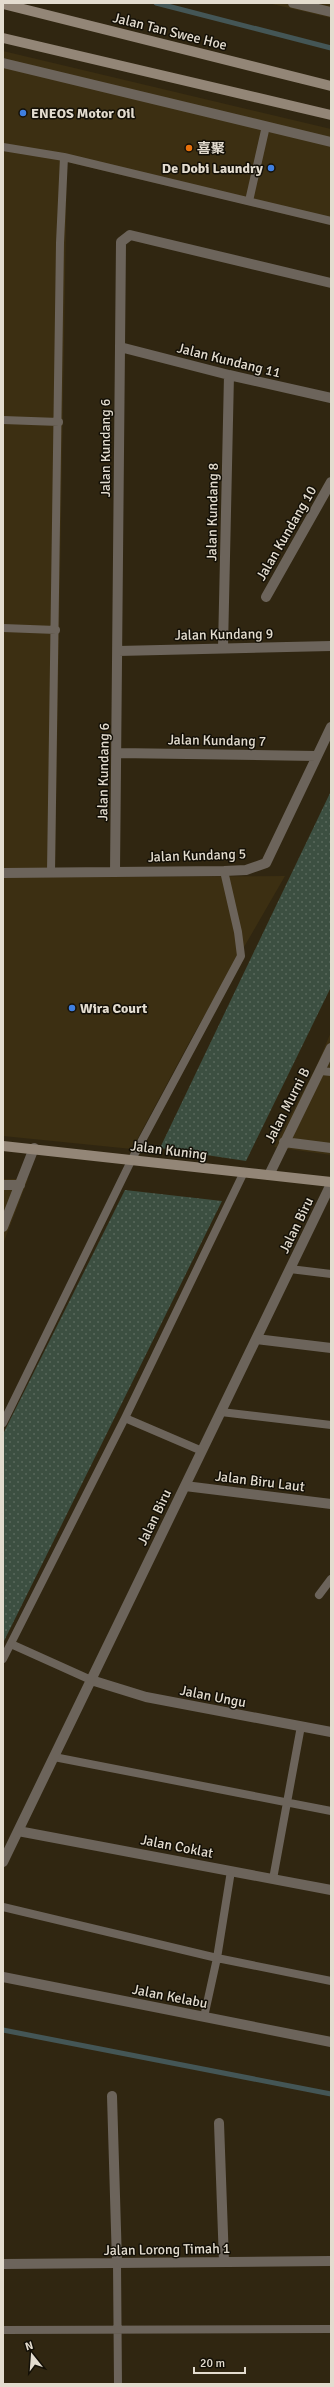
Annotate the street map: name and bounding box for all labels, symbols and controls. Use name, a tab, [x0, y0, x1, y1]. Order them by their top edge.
street label: Jalan Tan Swee Hoe	[111, 9, 229, 54]
place label: ENEOS Motor Oil	[31, 105, 136, 122]
marker: ENEOS Motor Oil	[18, 108, 28, 118]
place label: 喜聚	[197, 140, 225, 157]
marker: 喜聚	[184, 143, 194, 153]
place label: De Dobi Laundry	[162, 160, 263, 177]
marker: De Dobi Laundry	[266, 163, 276, 173]
street label: Jalan Kundang 11	[175, 339, 282, 382]
street label: Jalan Kundang 6	[97, 399, 114, 497]
street label: Jalan Kundang 8	[203, 463, 222, 561]
street label: Jalan Kundang 10	[253, 483, 320, 583]
street label: Jalan Kundang 9	[175, 625, 273, 644]
street label: Jalan Kundang 6	[94, 723, 113, 821]
street label: Jalan Kundang 7	[168, 731, 266, 750]
street label: Jalan Kundang 5	[147, 845, 247, 866]
place label: Wira Court	[80, 1000, 148, 1017]
marker: Wira Court	[67, 1003, 77, 1013]
street label: Jalan Murni B	[261, 1065, 314, 1146]
street label: Jalan Kuning	[130, 1137, 208, 1164]
street label: Jalan Biru	[276, 1195, 317, 1256]
street label: Jalan Biru Laut	[214, 1468, 306, 1495]
street label: Jalan Biru	[134, 1487, 175, 1548]
street label: Jalan Ungu	[178, 1682, 247, 1711]
street label: Jalan Coklat	[139, 1831, 215, 1862]
street label: Jalan Kelabu	[131, 1981, 209, 2012]
street label: Jalan Lorong Timah 1	[104, 2240, 230, 2259]
north arrow	[12, 2335, 52, 2375]
text: N	[24, 2339, 35, 2353]
scale bar	[194, 2349, 245, 2375]
text: 20 m	[200, 2356, 225, 2371]

